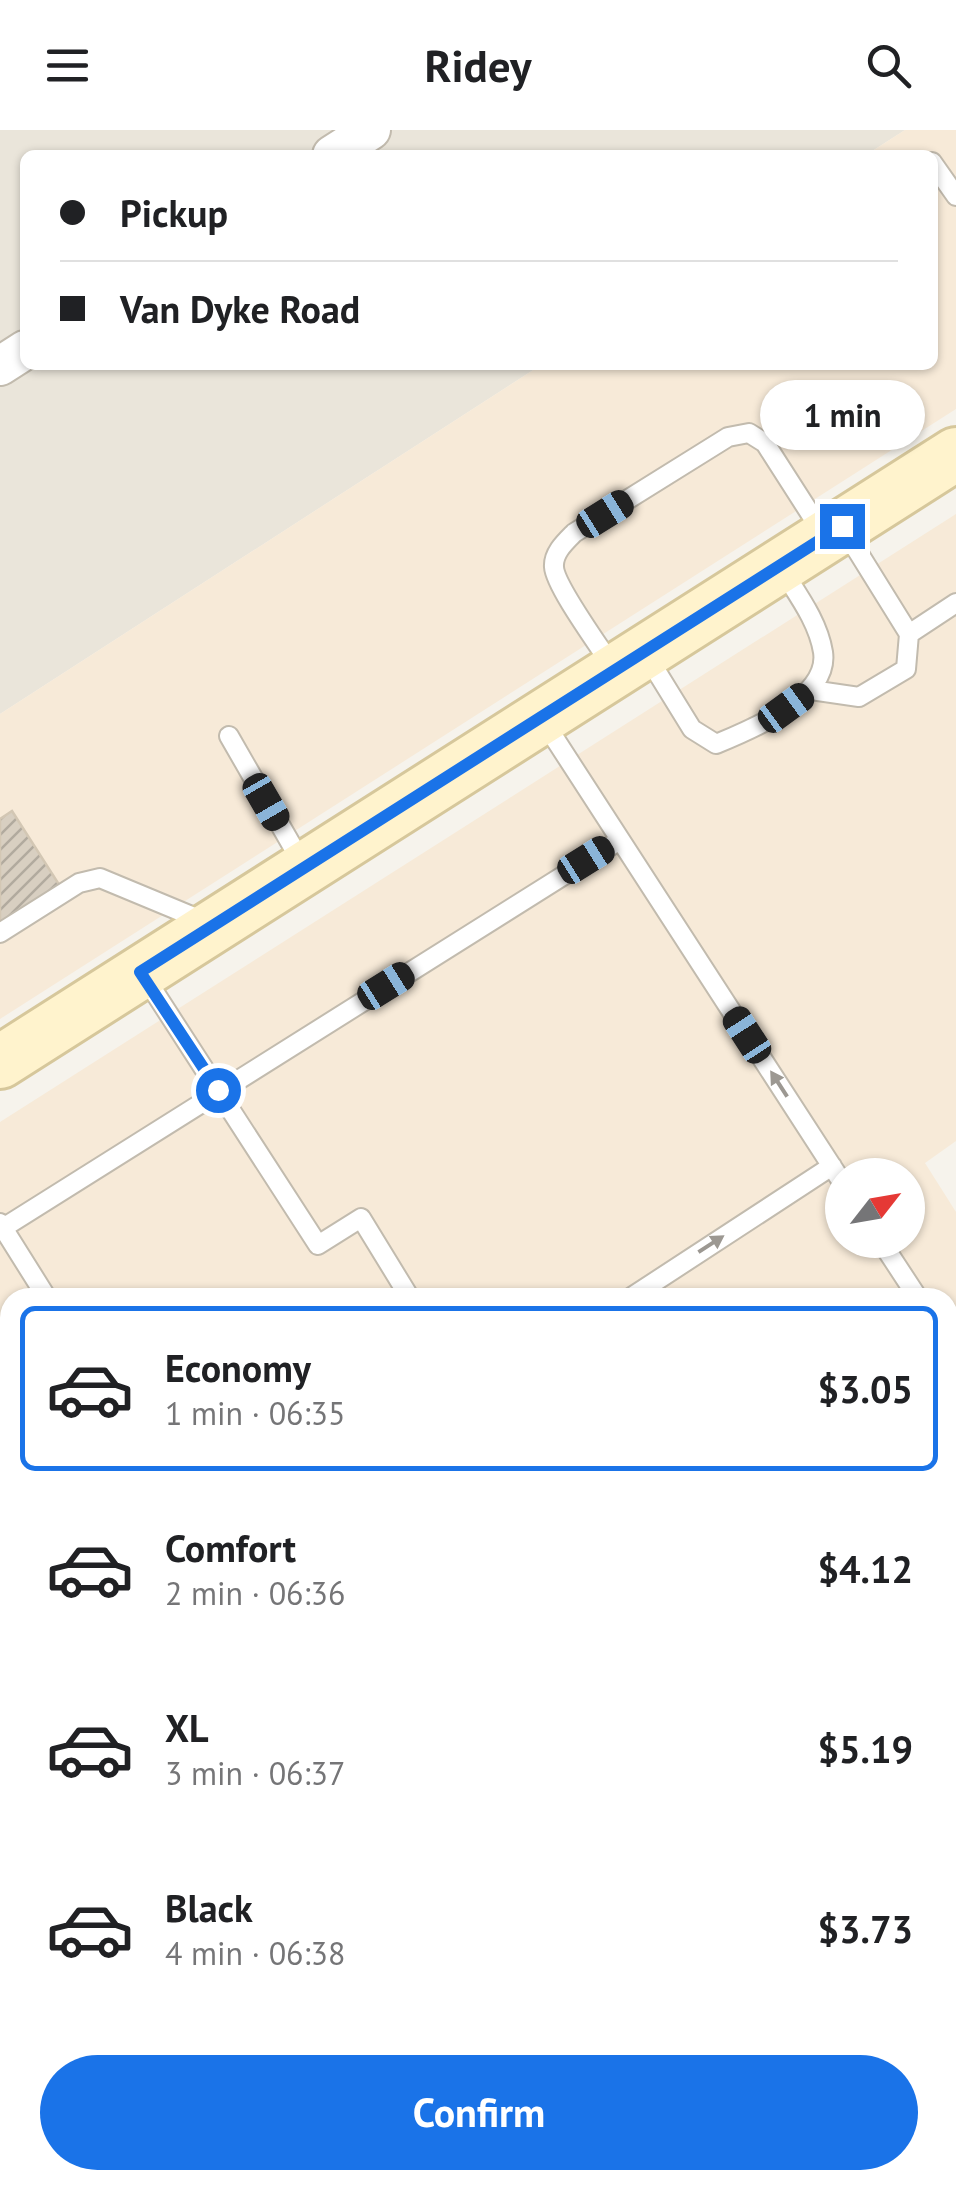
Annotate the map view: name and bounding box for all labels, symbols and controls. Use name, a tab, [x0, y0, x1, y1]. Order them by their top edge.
text: Ridey	[424, 36, 532, 94]
icon: menu	[40, 38, 95, 93]
icon: search	[861, 38, 916, 93]
text: Pickup	[120, 188, 228, 237]
text: Van Dyke Road	[120, 284, 360, 333]
callout: 1 min	[760, 381, 924, 451]
text: 1 min	[803, 394, 882, 436]
car	[572, 485, 638, 543]
route end	[820, 504, 865, 549]
car	[753, 678, 819, 738]
car	[238, 769, 294, 835]
car	[553, 831, 619, 889]
car	[353, 957, 419, 1015]
car	[718, 1002, 776, 1068]
route start	[196, 1068, 241, 1113]
one-way arrow	[770, 1070, 788, 1098]
north arrow	[825, 1158, 925, 1258]
map controls	[825, 1158, 925, 1258]
one-way arrow	[698, 1236, 725, 1254]
text: Economy	[165, 1343, 311, 1392]
icon: car	[45, 1344, 135, 1434]
text: $3.05	[817, 1364, 913, 1413]
text: 1 min · 06:35	[165, 1392, 345, 1434]
text: Comfort	[165, 1523, 296, 1572]
icon: car	[45, 1524, 135, 1614]
text: $4.12	[817, 1544, 913, 1593]
text: 2 min · 06:36	[165, 1572, 345, 1614]
text: XL	[165, 1703, 209, 1752]
icon: car	[45, 1704, 135, 1794]
text: $5.19	[817, 1724, 913, 1773]
text: 3 min · 06:37	[165, 1752, 345, 1794]
text: Black	[165, 1883, 253, 1932]
icon: car	[45, 1884, 135, 1974]
text: $3.73	[817, 1904, 913, 1953]
text: 4 min · 06:38	[165, 1932, 345, 1974]
button: Confirm	[40, 2055, 918, 2170]

